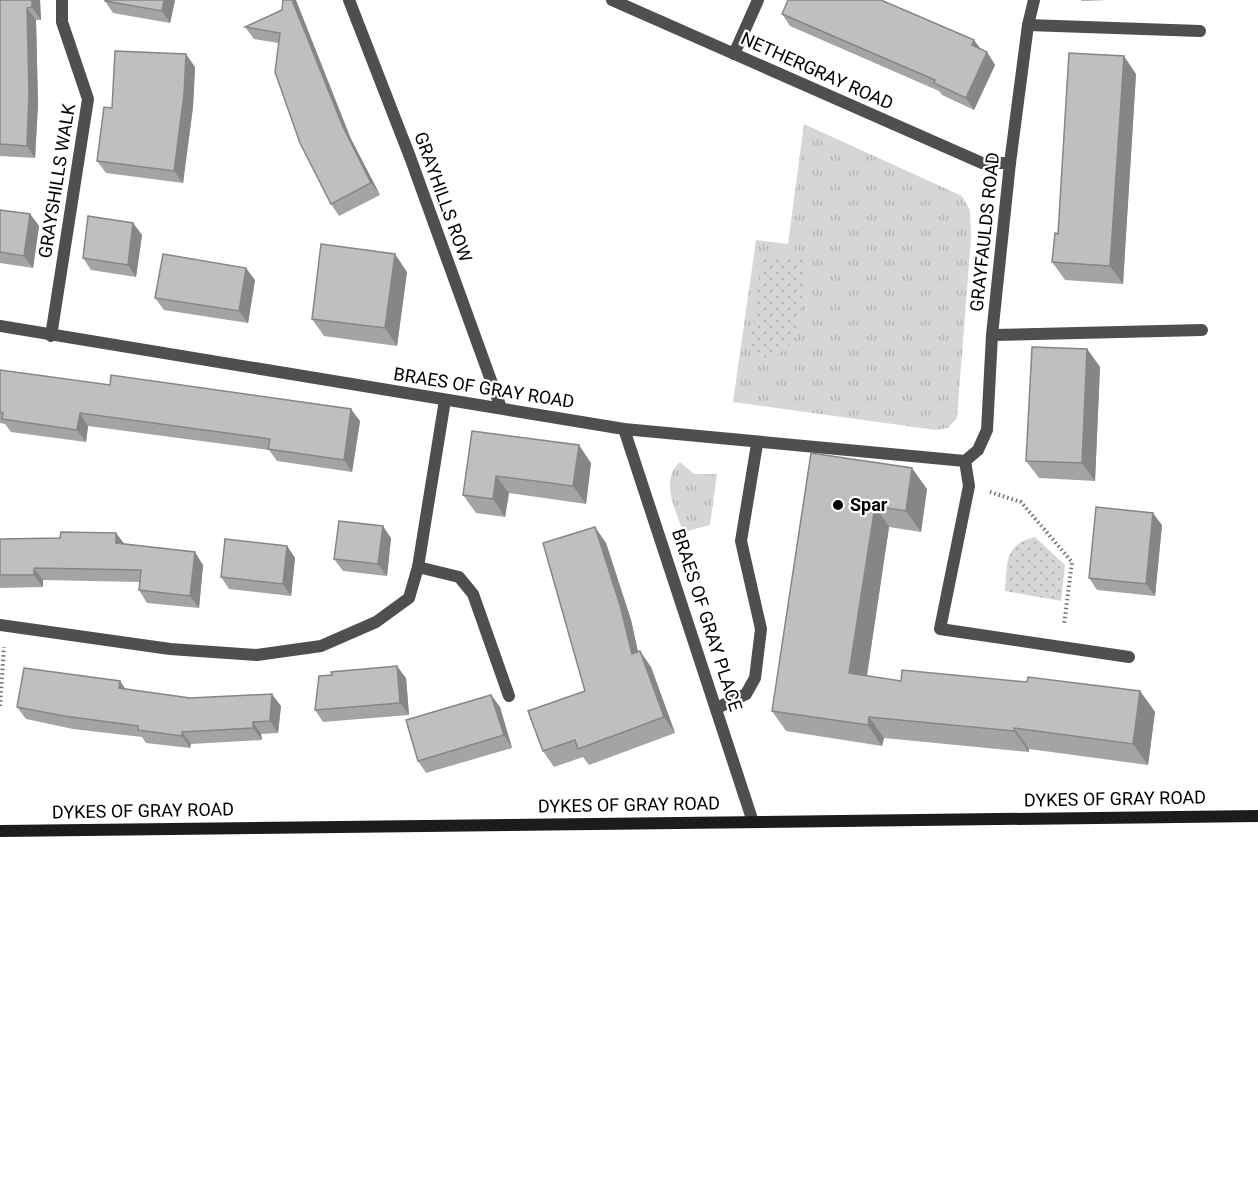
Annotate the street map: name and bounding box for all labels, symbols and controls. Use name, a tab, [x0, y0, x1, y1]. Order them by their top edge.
street label: NETHERGRAY ROAD	[738, 27, 897, 114]
street label: GRAYSHILLS WALK	[34, 101, 79, 260]
street label: GRAYHILLS ROW	[410, 129, 477, 265]
street label: GRAYFAULDS ROAD	[966, 151, 1003, 313]
street label: BRAES OF GRAY ROAD	[392, 363, 576, 412]
place label: Spar	[850, 494, 888, 515]
marker: Spar	[831, 498, 845, 512]
street label: BRAES OF GRAY PLACE	[668, 526, 747, 714]
street label: DYKES OF GRAY ROAD	[1024, 786, 1206, 811]
street label: DYKES OF GRAY ROAD	[538, 792, 720, 817]
street label: DYKES OF GRAY ROAD	[52, 798, 234, 823]

